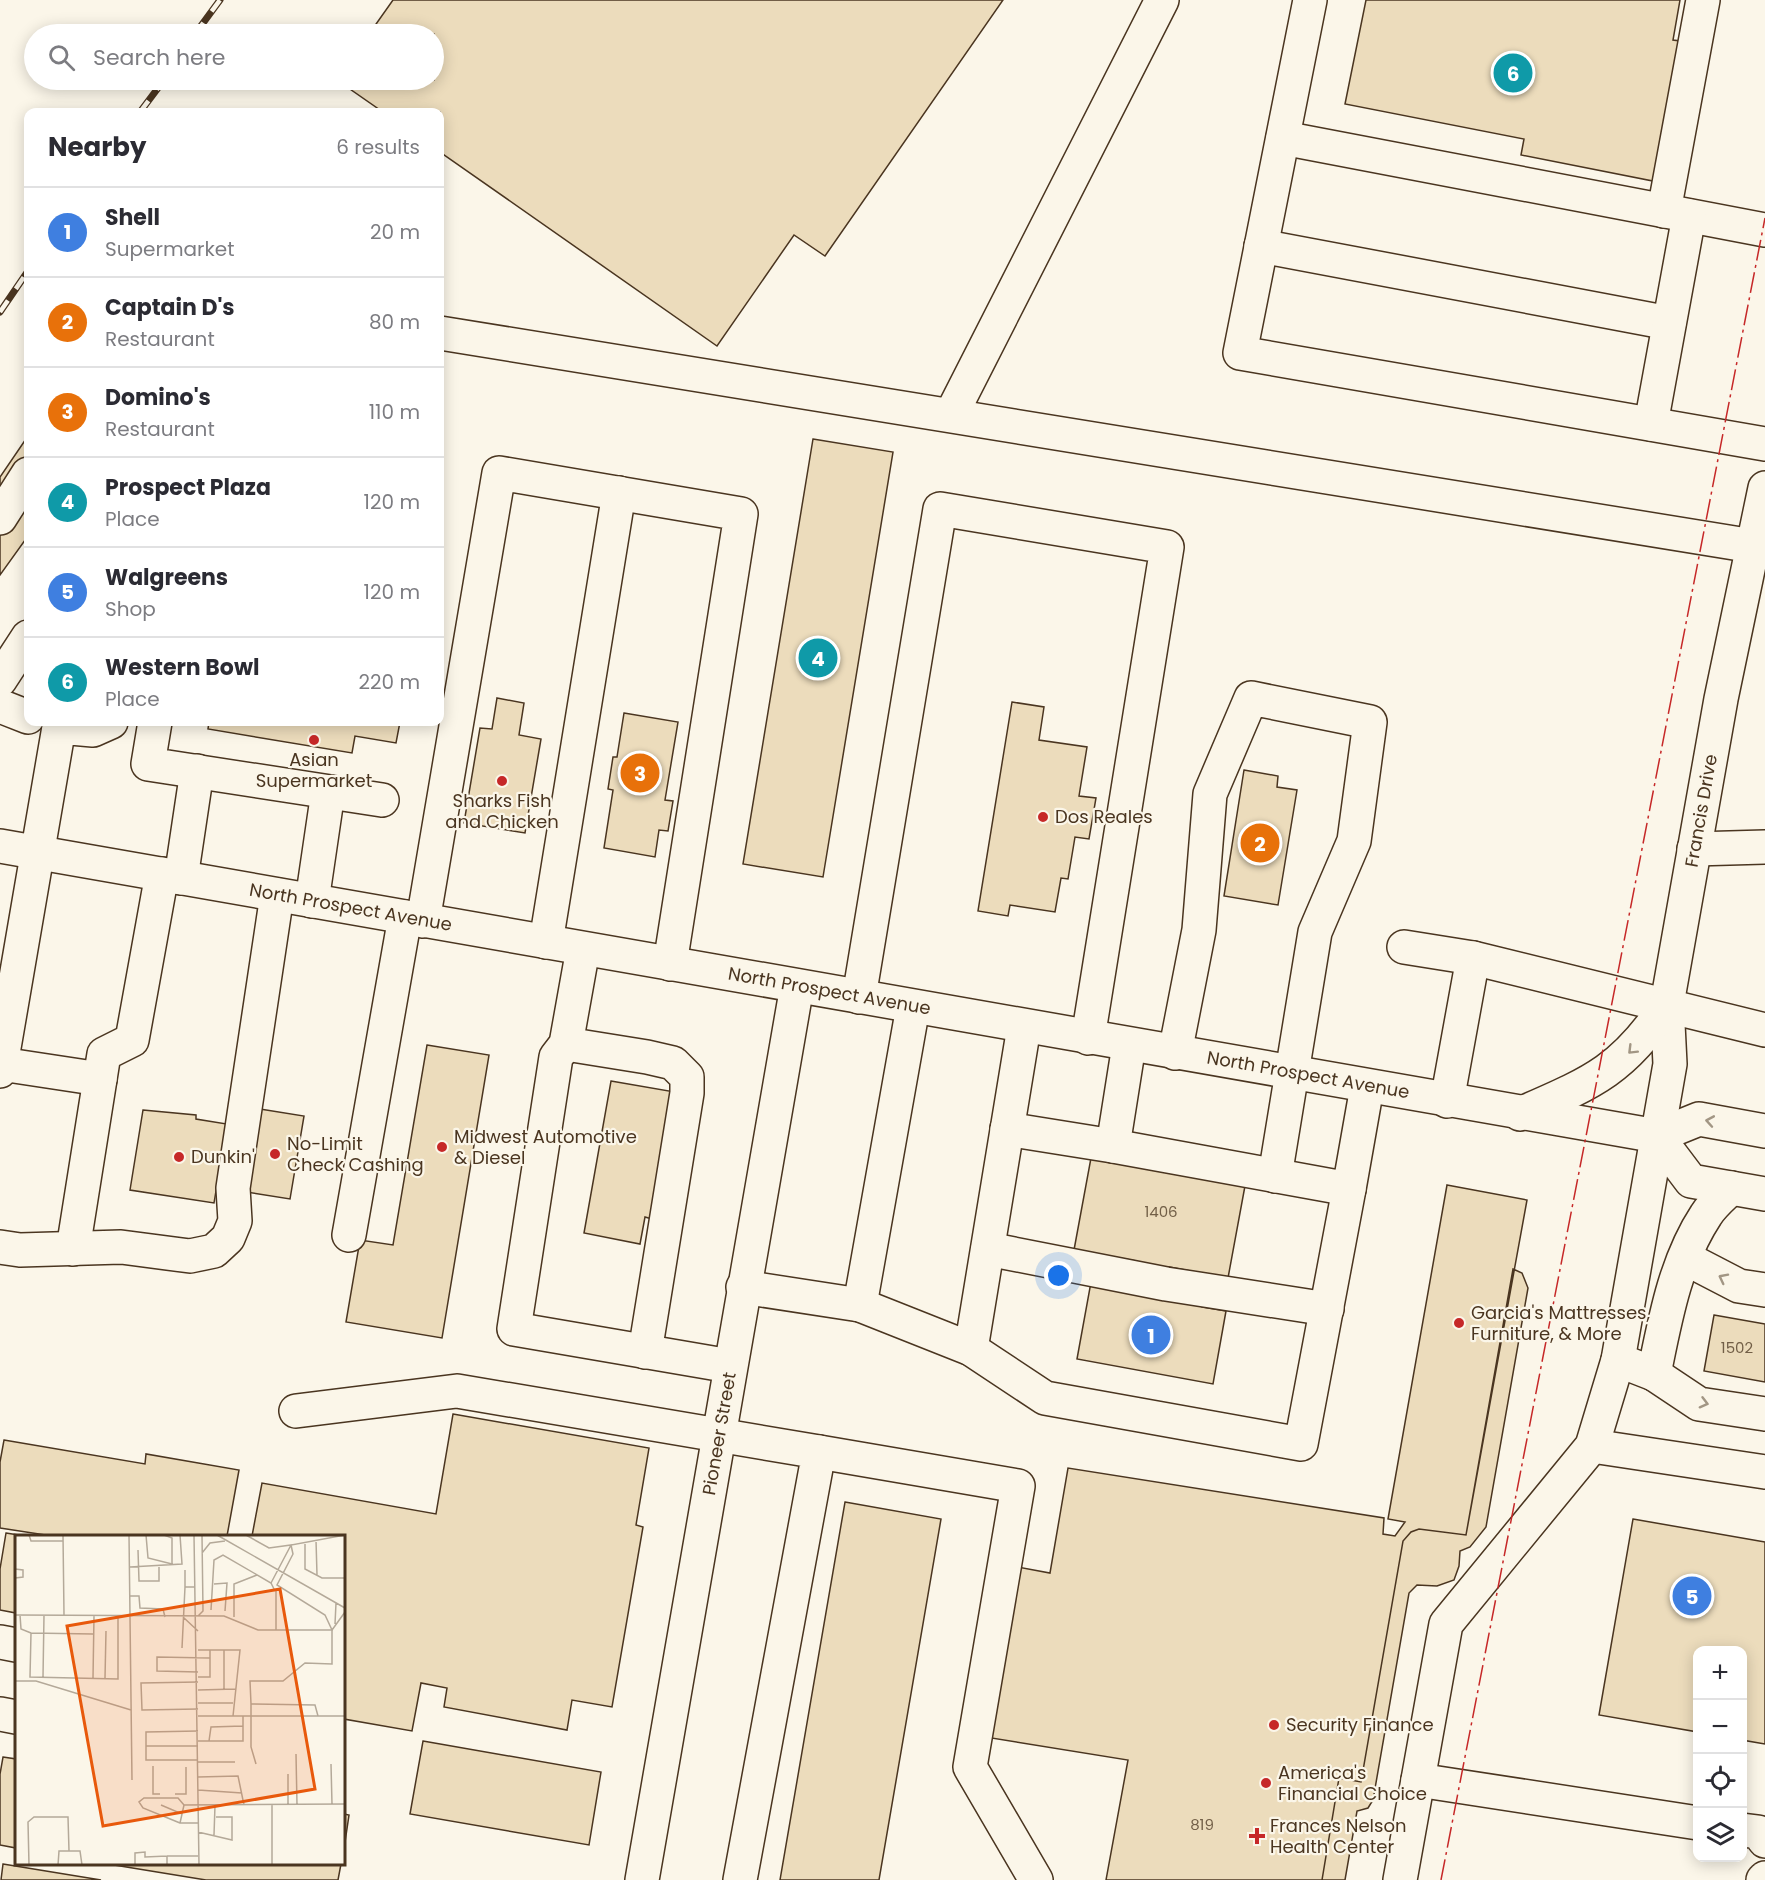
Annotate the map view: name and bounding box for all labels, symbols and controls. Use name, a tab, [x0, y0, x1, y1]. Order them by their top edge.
search box	[24, 24, 444, 90]
icon: search	[45, 41, 78, 74]
text: Search here	[93, 42, 226, 73]
pin: 6	[1494, 50, 1532, 96]
text: Nearby	[48, 129, 146, 165]
text: 6 results	[336, 133, 420, 161]
text: Shell	[105, 202, 160, 233]
text: 1	[64, 218, 71, 246]
text: 20 m	[370, 218, 420, 246]
text: Supermarket	[105, 235, 234, 263]
text: Captain D's	[105, 292, 235, 323]
text: 2	[62, 308, 73, 336]
text: 80 m	[369, 308, 420, 336]
text: Restaurant	[105, 325, 215, 353]
text: Domino's	[105, 382, 211, 413]
text: 3	[61, 398, 74, 426]
text: 110 m	[369, 398, 420, 426]
text: Restaurant	[105, 415, 215, 443]
text: Prospect Plaza	[105, 472, 271, 503]
text: 4	[61, 488, 74, 516]
text: 120 m	[364, 488, 420, 516]
text: Place	[105, 505, 160, 533]
text: Walgreens	[105, 562, 228, 593]
text: 5	[61, 578, 74, 606]
text: 120 m	[364, 578, 420, 606]
text: Shop	[105, 595, 156, 623]
pin: 4	[798, 636, 838, 680]
text: Western Bowl	[105, 652, 259, 683]
text: 6	[61, 668, 74, 696]
text: 220 m	[359, 668, 420, 696]
text: Place	[105, 685, 160, 713]
marker: Asian Supermarket	[307, 733, 321, 747]
place label: Asian Supermarket	[256, 747, 372, 793]
pin: 3	[620, 750, 660, 796]
street label: Francis Drive	[1678, 752, 1723, 869]
marker: Sharks Fish and Chicken	[495, 774, 509, 788]
place label: Sharks Fish and Chicken	[445, 788, 559, 834]
place label: Dos Reales	[1055, 804, 1153, 829]
marker: Dos Reales	[1036, 810, 1050, 824]
pin: 2	[1240, 820, 1280, 866]
street label: North Prospect Avenue	[248, 877, 454, 937]
street label: North Prospect Avenue	[726, 961, 933, 1021]
street label: North Prospect Avenue	[1205, 1044, 1411, 1104]
one-way arrow	[1628, 1044, 1639, 1054]
one-way arrow	[1705, 1115, 1715, 1128]
place label: Midwest Automotive & Diesel	[454, 1124, 637, 1170]
place label: No-Limit Check Cashing	[287, 1131, 424, 1177]
marker: Midwest Automotive & Diesel	[435, 1140, 449, 1154]
place label: Dunkin'	[191, 1144, 255, 1169]
marker: No-Limit Check Cashing	[268, 1147, 282, 1161]
marker: Dunkin'	[172, 1150, 186, 1164]
house number: 1406	[1144, 1201, 1178, 1222]
your location	[1044, 1261, 1073, 1290]
one-way arrow	[1719, 1274, 1730, 1286]
place label: Garcia's Mattresses, Furniture, & More	[1471, 1300, 1650, 1346]
pin: 1	[1132, 1312, 1170, 1358]
marker: Garcia's Mattresses, Furniture, & More	[1452, 1316, 1466, 1330]
house number: 1502	[1721, 1337, 1753, 1358]
street label: Pioneer Street	[696, 1370, 742, 1497]
one-way arrow	[1698, 1396, 1709, 1408]
inset map	[15, 1535, 345, 1865]
pin: 5	[1672, 1574, 1712, 1618]
map controls	[1693, 1646, 1747, 1862]
button: +	[1693, 1646, 1747, 1700]
button: −	[1693, 1700, 1747, 1754]
place label: Security Finance	[1286, 1712, 1434, 1737]
marker: Security Finance	[1267, 1718, 1281, 1732]
button: locate	[1693, 1754, 1747, 1808]
place label: America's Financial Choice	[1278, 1760, 1427, 1806]
marker: America's Financial Choice	[1259, 1776, 1273, 1790]
button: layers	[1693, 1808, 1747, 1862]
place label: Frances Nelson Health Center	[1270, 1813, 1406, 1859]
house number: 819	[1190, 1814, 1214, 1835]
marker: Frances Nelson Health Center	[1248, 1827, 1266, 1845]

